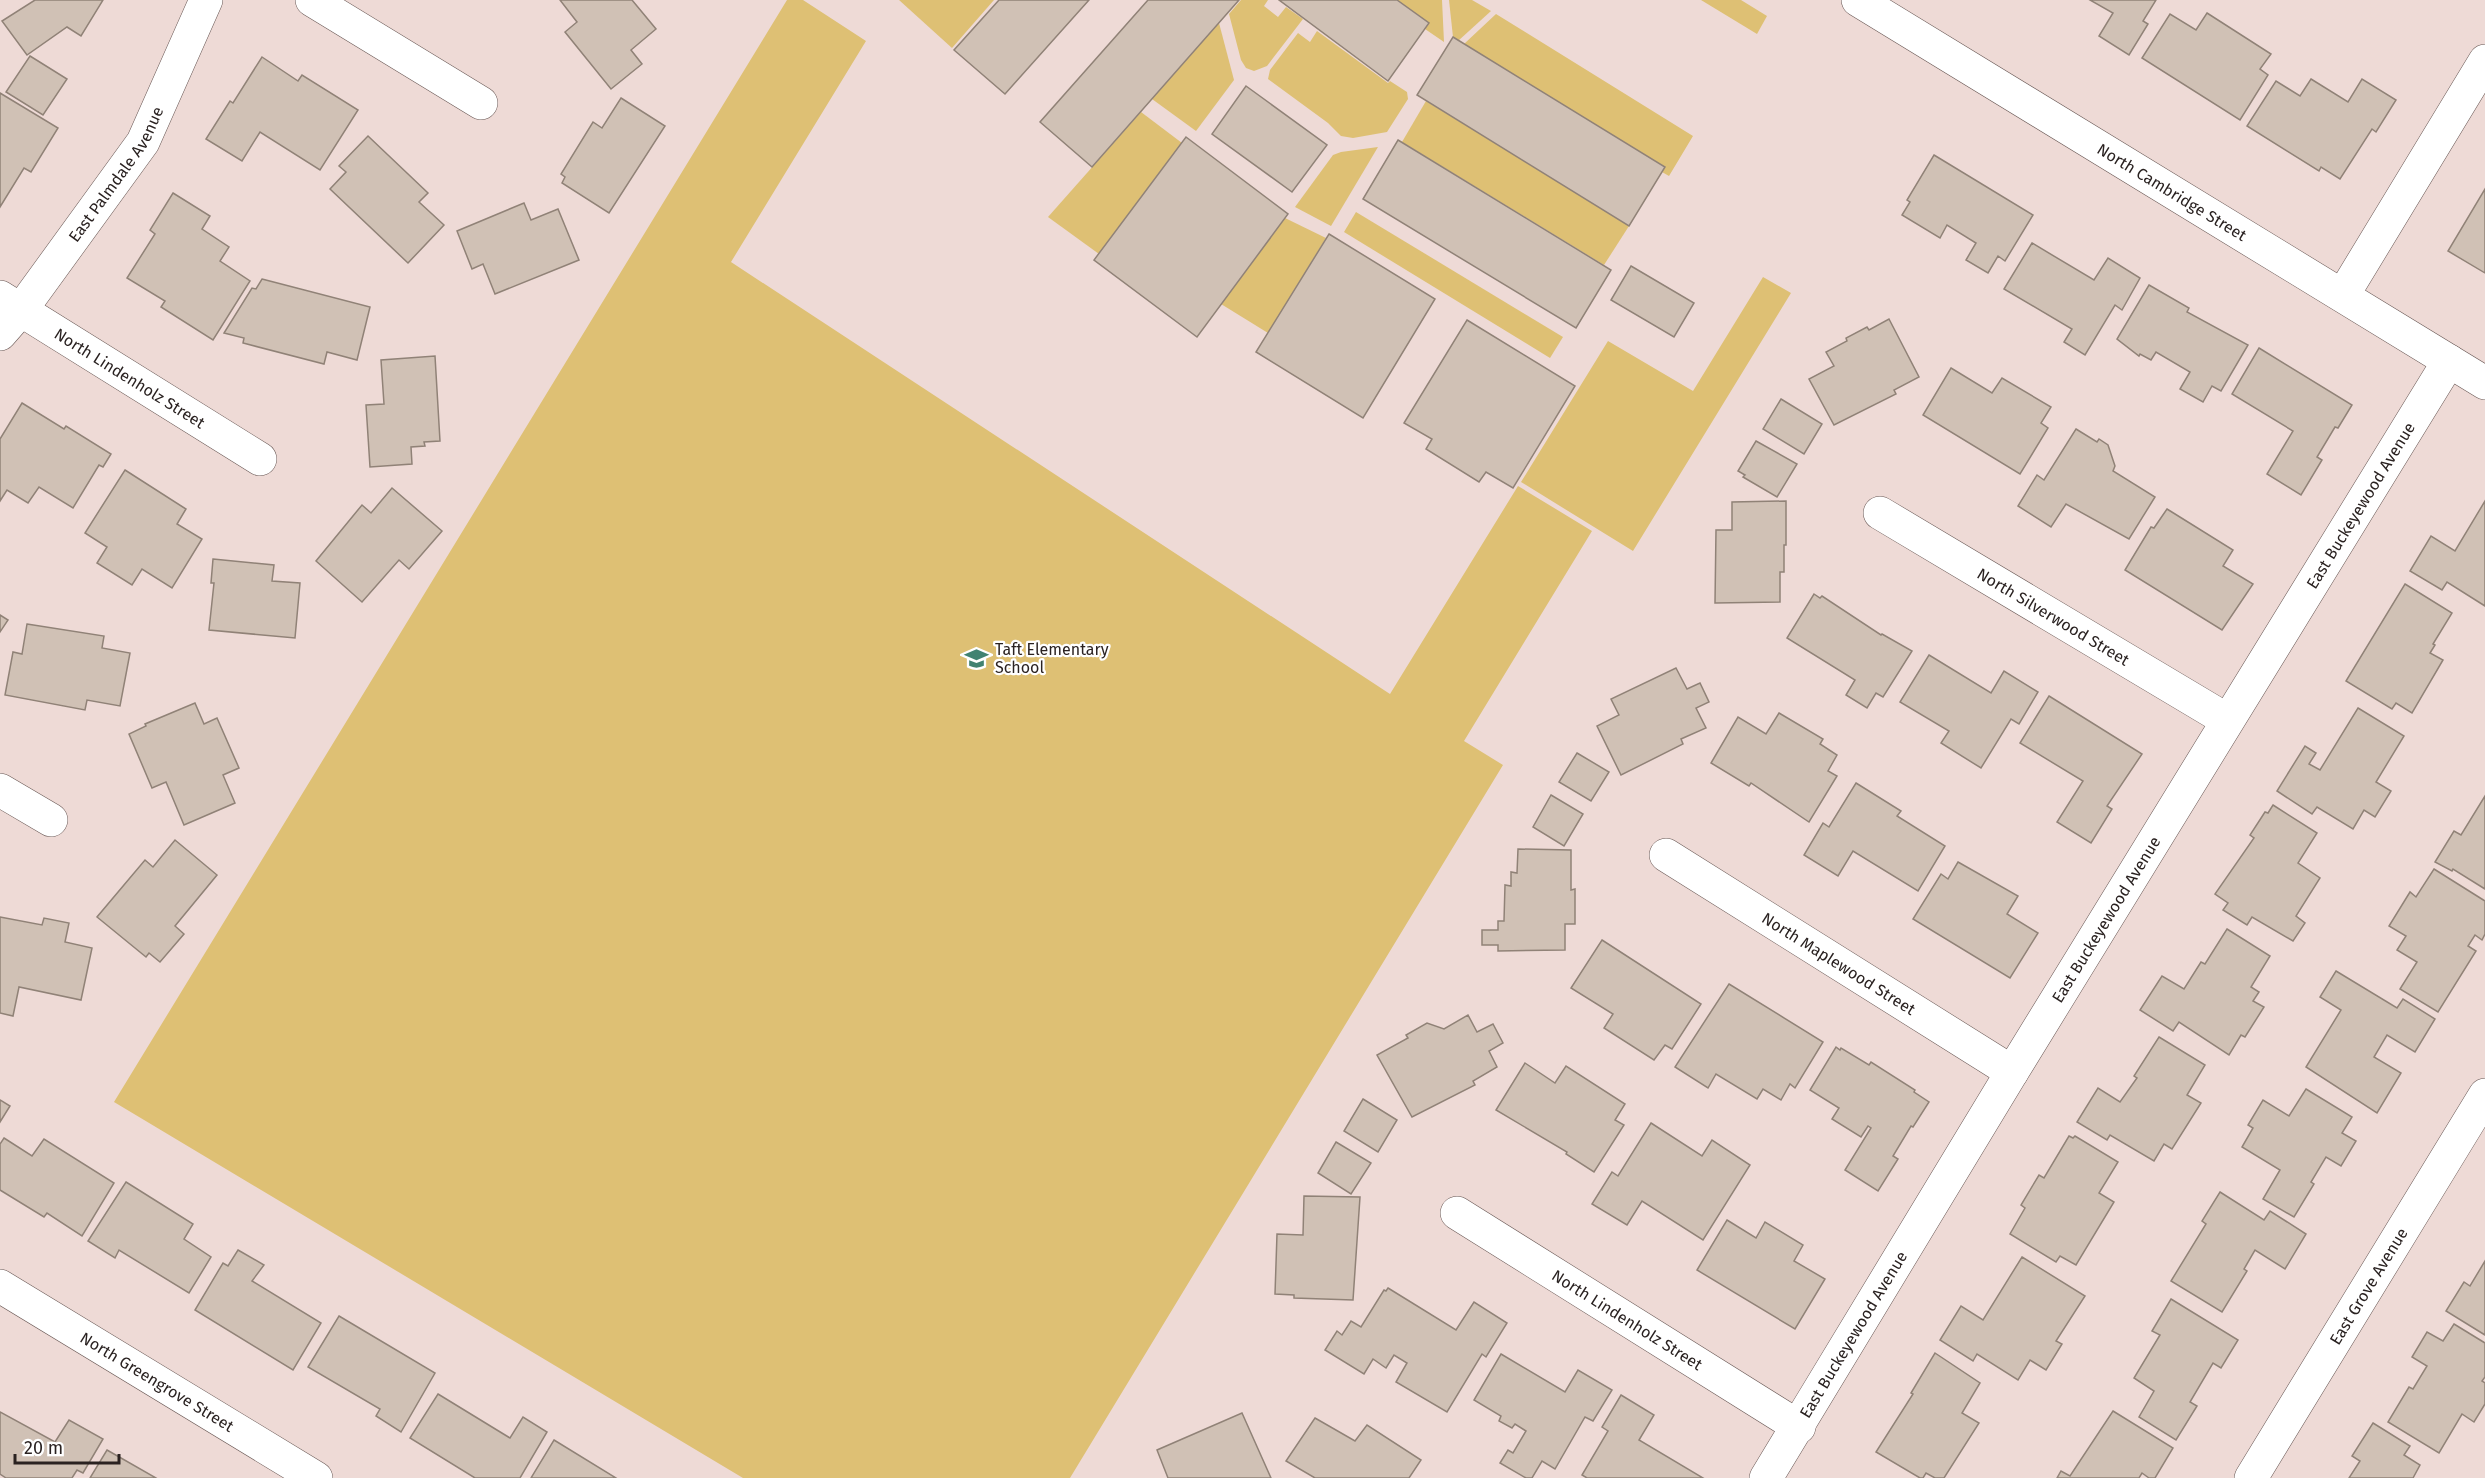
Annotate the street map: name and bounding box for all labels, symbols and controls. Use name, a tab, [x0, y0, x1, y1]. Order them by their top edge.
street label: East Palmdale Avenue	[64, 104, 167, 245]
street label: North Cambridge Street	[2094, 139, 2250, 245]
street label: North Lindenholz Street	[51, 324, 209, 432]
street label: East Buckeyewood Avenue	[2302, 419, 2419, 592]
street label: North Silverwood Street	[1974, 564, 2133, 669]
place label: Taft Elementary School	[995, 640, 1109, 677]
school or university icon: Taft Elementary School	[964, 645, 990, 671]
street label: East Buckeyewood Avenue	[2048, 833, 2164, 1006]
street label: North Maplewood Street	[1759, 908, 1919, 1019]
street label: East Grove Avenue	[2325, 1224, 2411, 1348]
street label: East Buckeyewood Avenue	[1795, 1247, 1911, 1421]
street label: North Lindenholz Street	[1549, 1265, 1706, 1374]
street label: North Greengrove Street	[77, 1328, 238, 1436]
scale bar	[15, 1427, 118, 1465]
text: 20 m	[24, 1437, 63, 1459]

